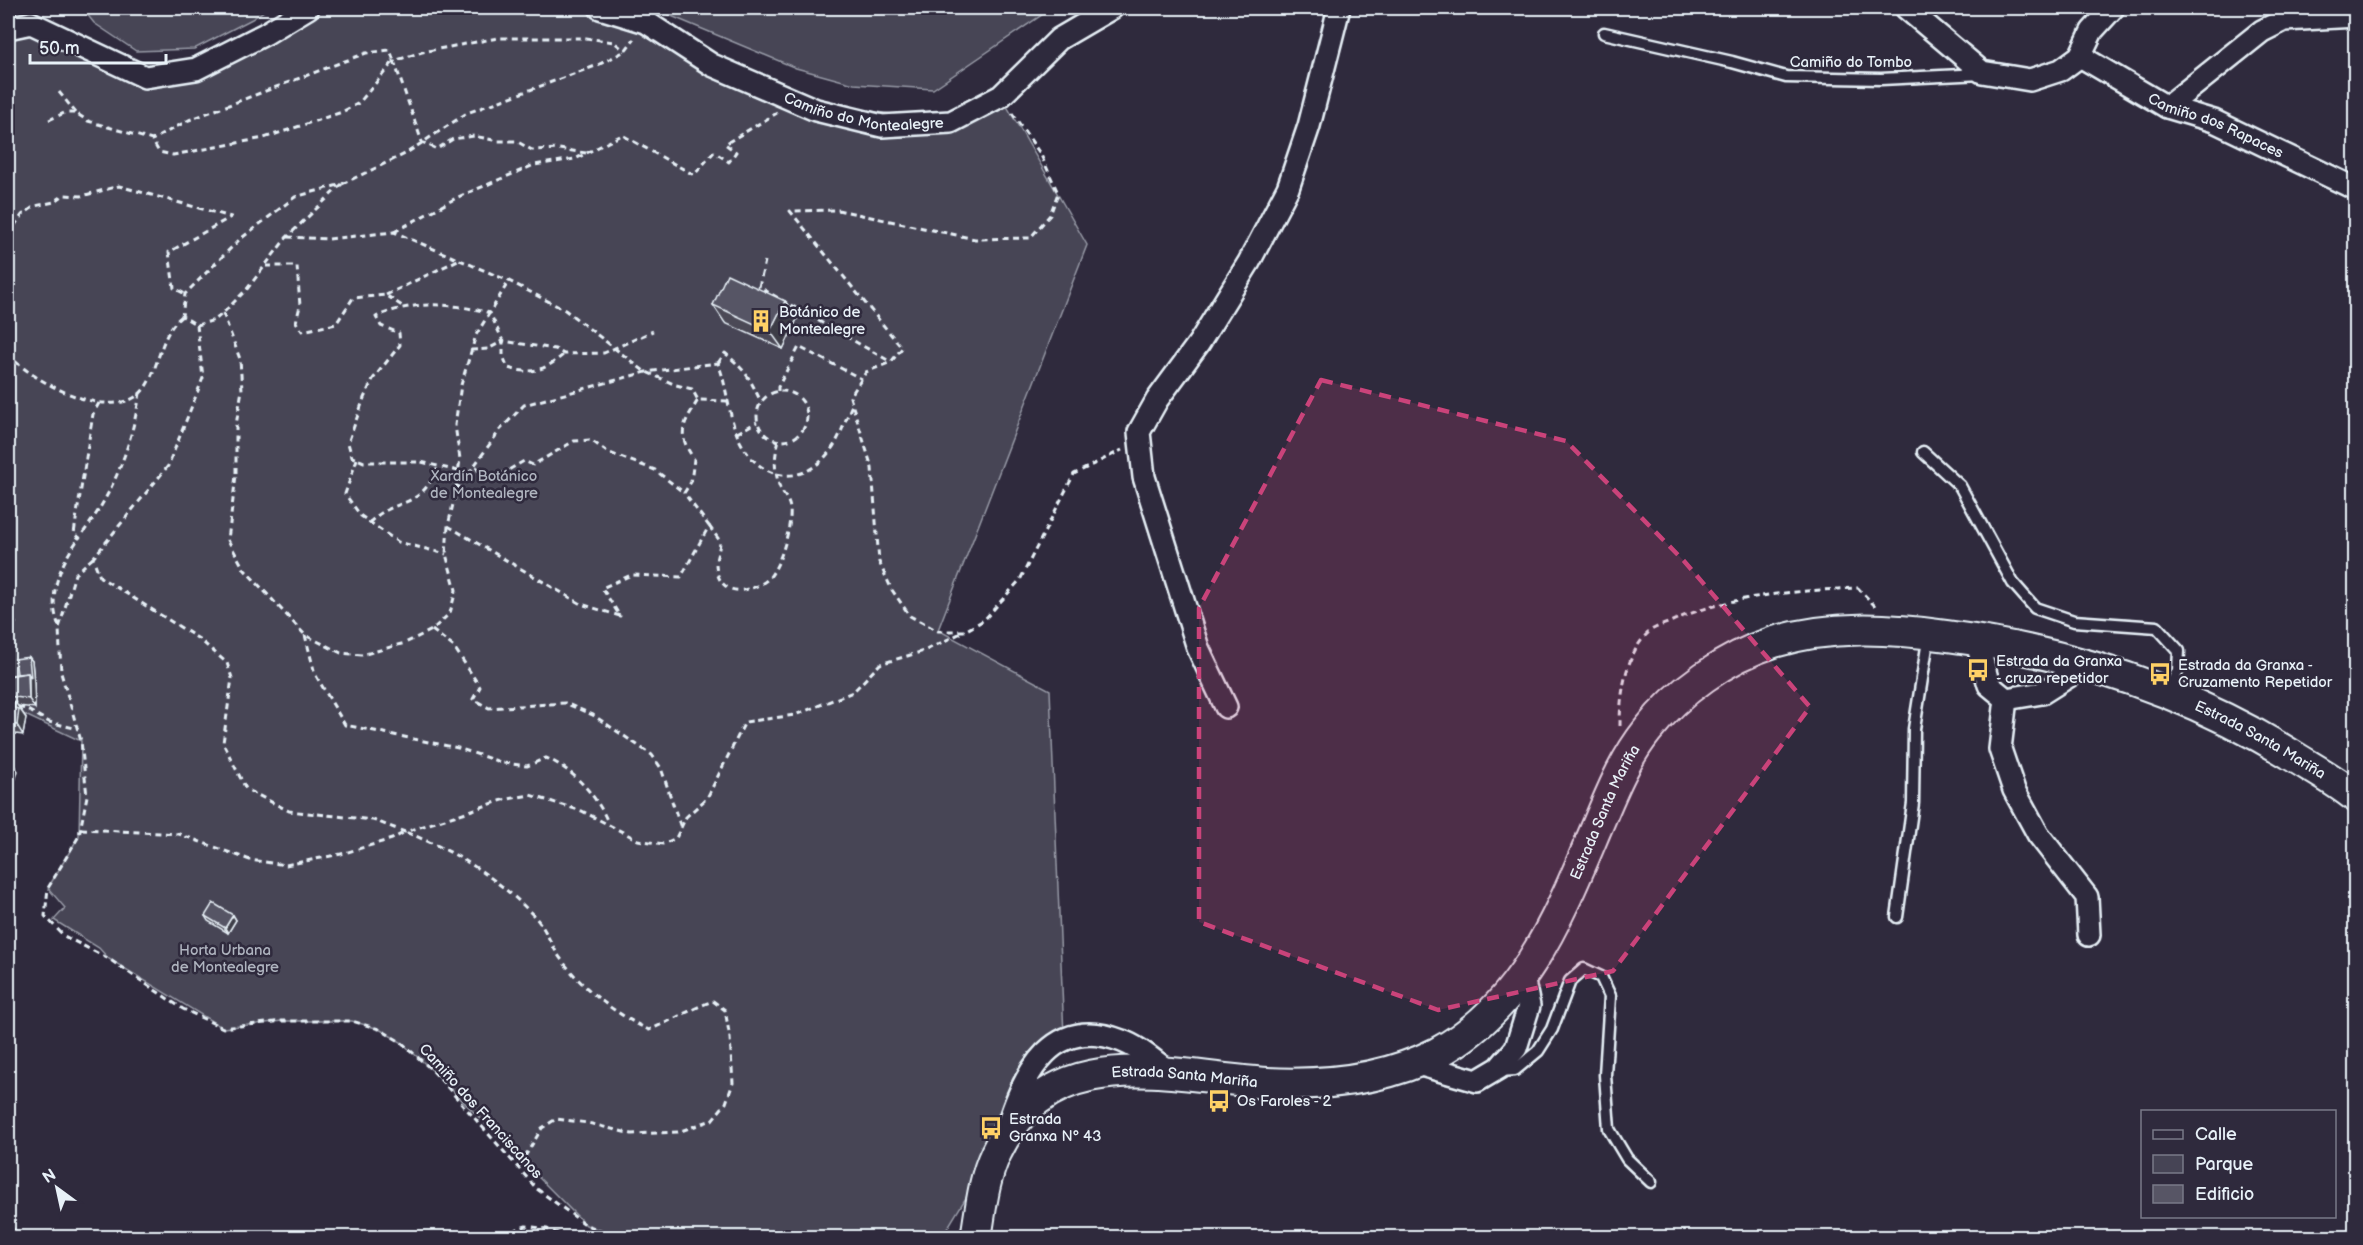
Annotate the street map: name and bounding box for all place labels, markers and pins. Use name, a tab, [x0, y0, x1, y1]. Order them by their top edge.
place label: Botánico de Montealegre	[779, 303, 865, 339]
building icon: Botánico de Montealegre	[748, 308, 774, 334]
place label: Estrada da Granxa - cruza repetidor	[1996, 652, 2122, 688]
place label: Estrada da Granxa - Cruzamento Repetidor	[2178, 656, 2333, 692]
bus stop icon: Estrada da Granxa - cruza repetidor	[1965, 657, 1991, 683]
bus stop icon: Estrada da Granxa - Cruzamento Repetidor	[2147, 661, 2173, 687]
bus stop icon: Os Faroles - 2	[1206, 1088, 1232, 1114]
place label: Os Faroles - 2	[1237, 1092, 1331, 1111]
place label: Estrada Granxa Nº 43	[1009, 1110, 1101, 1146]
bus stop icon: Estrada Granxa Nº 43	[978, 1115, 1004, 1141]

